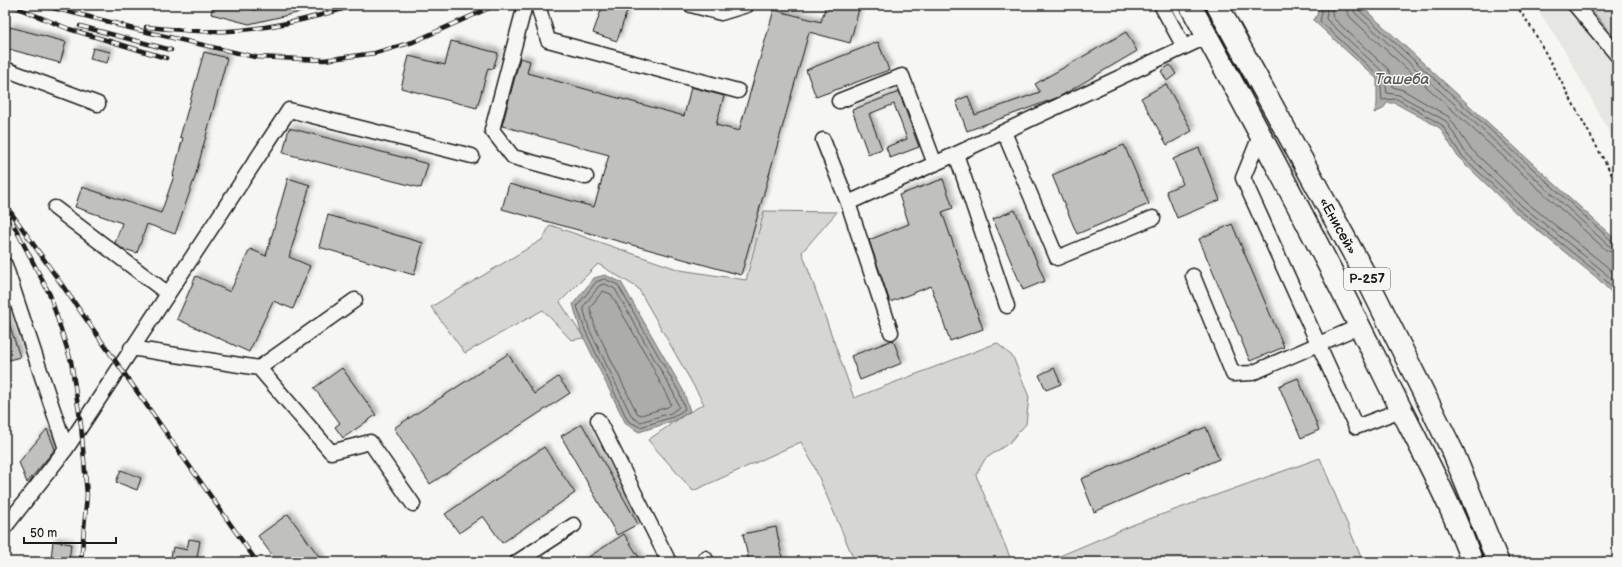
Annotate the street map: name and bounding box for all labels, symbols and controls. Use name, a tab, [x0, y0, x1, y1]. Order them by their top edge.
water label: Ташеба	[1375, 70, 1429, 89]
street label: «Енисей»	[1315, 194, 1361, 258]
road number: Р-257	[1344, 268, 1390, 290]
scale bar	[24, 519, 116, 545]
text: 50 m	[30, 526, 57, 541]

